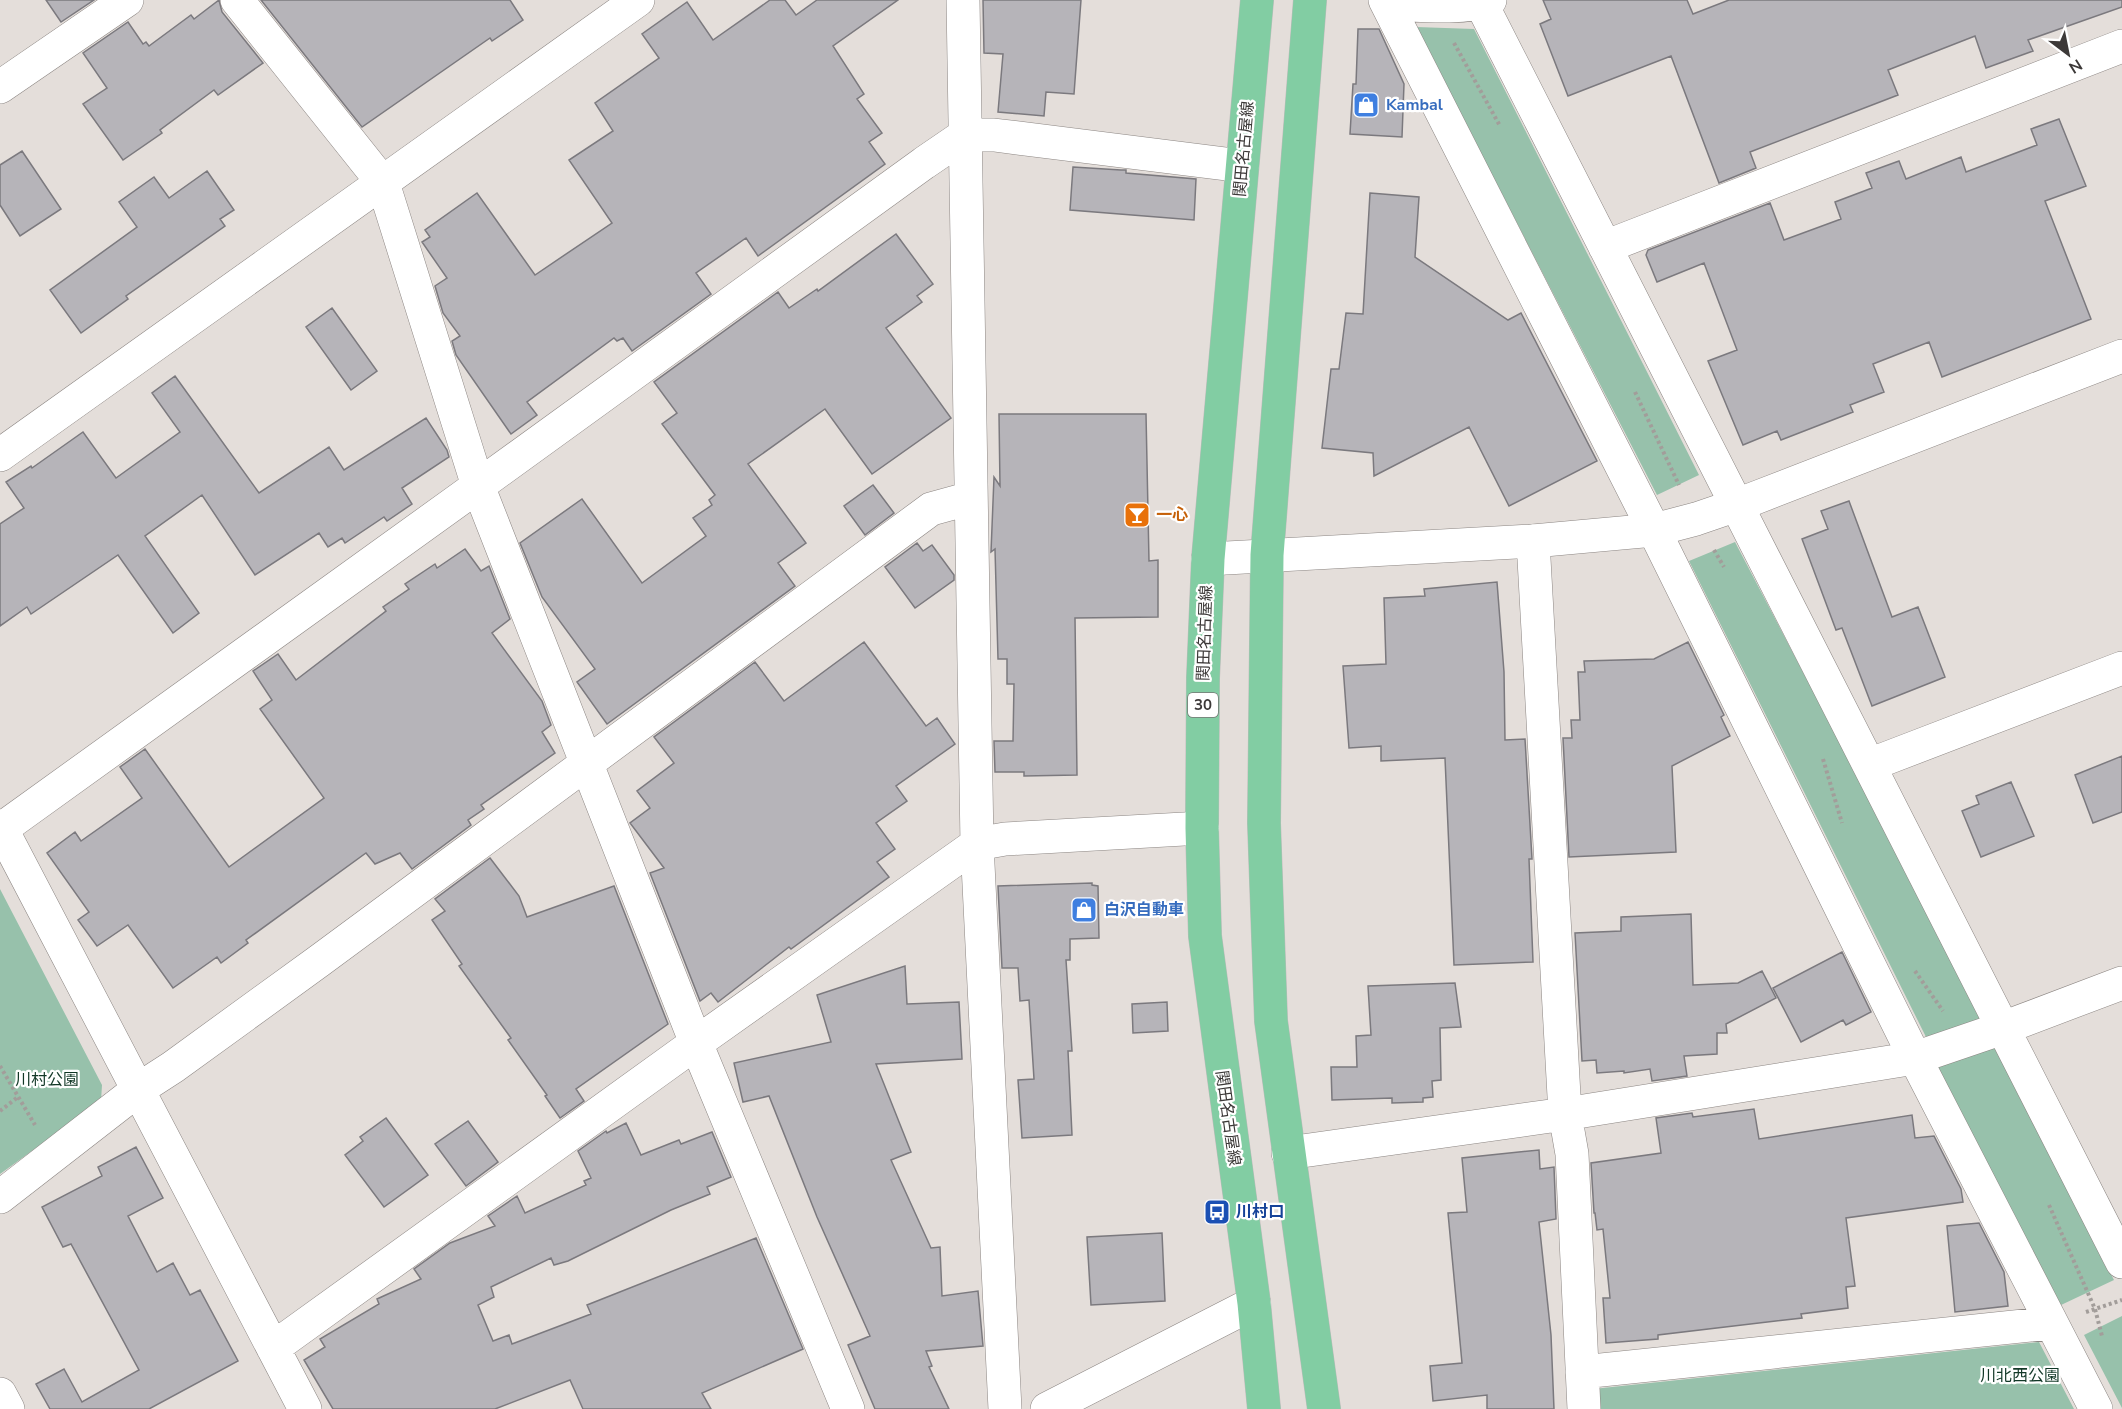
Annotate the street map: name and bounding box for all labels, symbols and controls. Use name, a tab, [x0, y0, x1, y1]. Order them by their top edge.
north arrow	[2038, 24, 2098, 84]
text: N	[2065, 53, 2086, 78]
shop icon: Kambal	[1351, 90, 1381, 120]
place label: Kambal	[1386, 94, 1443, 116]
street label: 関田名古屋線	[1229, 100, 1259, 198]
bar icon: 一心	[1122, 500, 1152, 530]
place label: 一心	[1156, 504, 1188, 526]
street label: 関田名古屋線	[1192, 585, 1218, 681]
road number: 30	[1188, 693, 1218, 717]
shop icon: 白沢自動車	[1069, 895, 1099, 925]
place label: 白沢自動車	[1104, 899, 1184, 921]
park label: 川村公園	[15, 1069, 79, 1091]
street label: 関田名古屋線	[1210, 1069, 1246, 1167]
bus stop icon: 川村口	[1202, 1197, 1232, 1227]
place label: 川村口	[1236, 1201, 1284, 1223]
park label: 川北西公園	[1980, 1365, 2060, 1387]

